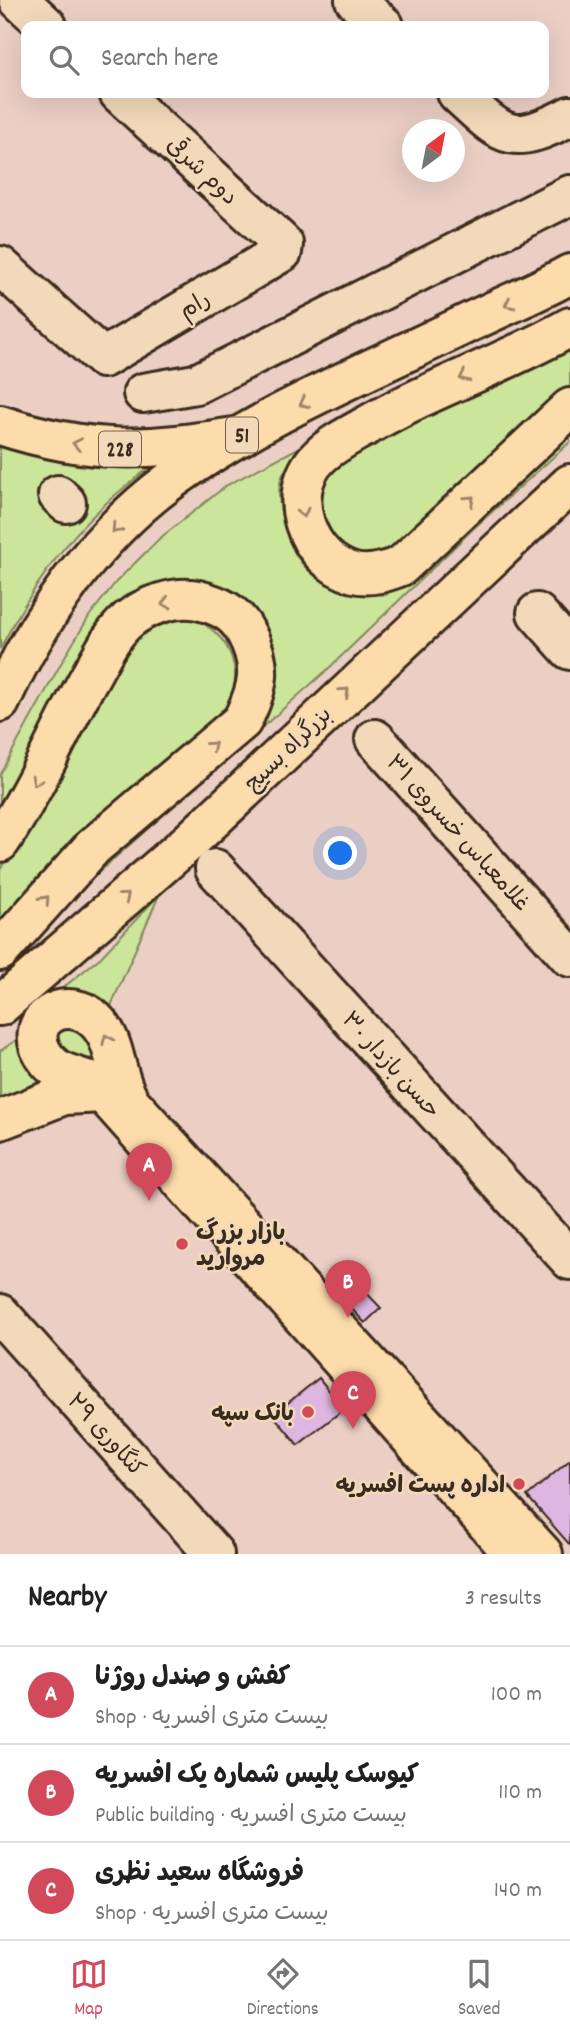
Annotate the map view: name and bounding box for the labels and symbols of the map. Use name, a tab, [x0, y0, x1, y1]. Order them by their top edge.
north arrow	[402, 119, 465, 182]
street label: دوم شرقی	[157, 130, 245, 215]
street label: رام	[174, 285, 218, 329]
one-way arrow	[504, 295, 516, 309]
one-way arrow	[459, 368, 471, 382]
one-way arrow	[299, 394, 311, 408]
road number: 51	[226, 418, 258, 452]
road number: 228	[99, 432, 141, 466]
one-way arrow	[71, 437, 83, 452]
one-way arrow	[462, 495, 475, 508]
one-way arrow	[295, 507, 309, 519]
one-way arrow	[112, 521, 125, 534]
one-way arrow	[160, 595, 172, 609]
one-way arrow	[337, 688, 350, 701]
street label: بزرگراه بسیج	[238, 700, 341, 801]
one-way arrow	[205, 742, 217, 755]
street label: غلامعباس خسروی ۳۱	[377, 748, 536, 920]
one-way arrow	[30, 774, 44, 786]
your location	[323, 836, 357, 870]
one-way arrow	[117, 893, 130, 905]
one-way arrow	[37, 895, 49, 908]
street label: حسن بازدار ۳۰	[332, 1005, 447, 1127]
one-way arrow	[101, 1033, 115, 1046]
pin: A	[126, 1143, 172, 1201]
place label: بازار بزرگ مروارید	[196, 1217, 285, 1277]
marker: بازار بزرگ مروارید	[174, 1236, 190, 1252]
pin: B	[325, 1260, 371, 1318]
pin: C	[330, 1371, 376, 1429]
street label: کنگاوری ۲۹	[58, 1387, 151, 1486]
place label: بانک سپه	[211, 1399, 294, 1432]
marker: بانک سپه	[300, 1404, 316, 1420]
place label: اداره پست افسریه	[335, 1471, 505, 1504]
marker: اداره پست افسریه	[511, 1476, 527, 1492]

